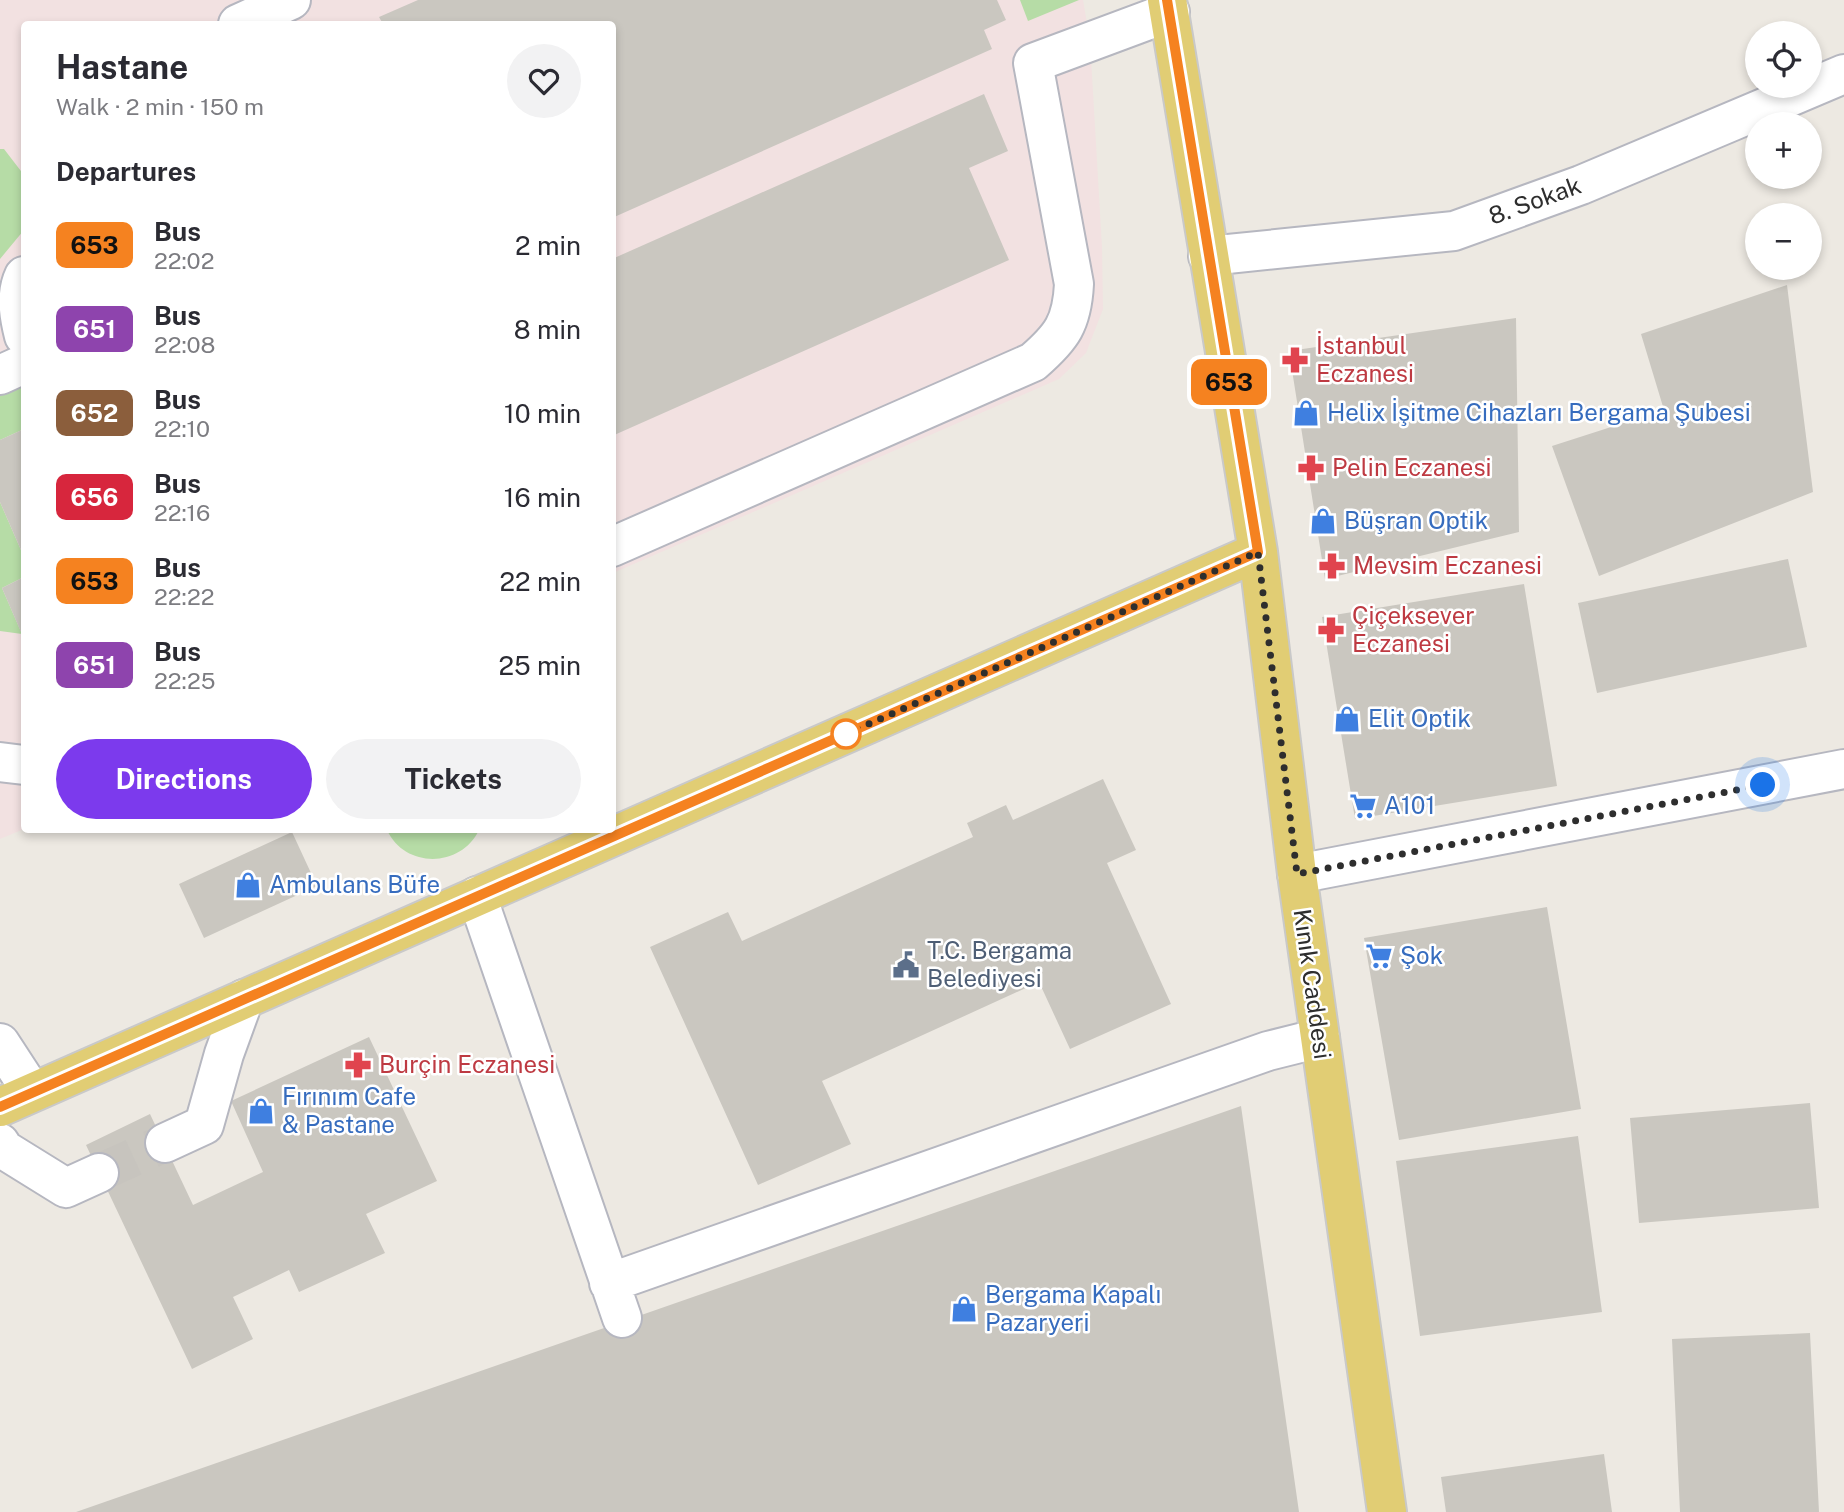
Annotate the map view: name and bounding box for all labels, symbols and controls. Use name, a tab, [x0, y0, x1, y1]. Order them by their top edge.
map controls	[1745, 21, 1822, 280]
button: locate	[1745, 21, 1822, 98]
button: heart	[507, 44, 581, 118]
text: Hastane	[56, 48, 188, 86]
text: Walk · 2 min · 150 m	[56, 93, 264, 120]
button: +	[1745, 112, 1822, 189]
text: Departures	[56, 156, 196, 187]
street label: 8. Sokak	[1485, 170, 1585, 230]
button: −	[1745, 203, 1822, 280]
text: Bus	[154, 216, 201, 247]
text: 2 min	[515, 230, 581, 261]
text: 653	[70, 231, 119, 259]
text: 22:02	[154, 247, 214, 274]
text: Bus	[154, 300, 201, 331]
text: 8 min	[514, 314, 581, 345]
text: 651	[73, 315, 116, 343]
text: 22:08	[154, 331, 215, 358]
place label: İstanbul Eczanesi	[1316, 331, 1414, 387]
pharmacy icon: İstanbul Eczanesi	[1280, 345, 1310, 375]
line badge: 653	[1189, 359, 1269, 405]
text: 653	[1205, 368, 1253, 396]
text: Bus	[154, 384, 201, 415]
text: 10 min	[504, 398, 581, 429]
shop icon: Helix İşitme Cihazları Bergama Şubesi	[1291, 398, 1321, 428]
place label: Helix İşitme Cihazları Bergama Şubesi	[1327, 398, 1751, 426]
text: 652	[71, 399, 118, 427]
text: 22:10	[154, 415, 210, 442]
pharmacy icon: Pelin Eczanesi	[1296, 453, 1326, 483]
place label: Pelin Eczanesi	[1332, 453, 1491, 481]
text: Bus	[154, 468, 201, 499]
text: 16 min	[504, 482, 581, 513]
text: 656	[71, 483, 118, 511]
text: 22:16	[154, 499, 210, 526]
shop icon: Büşran Optik	[1308, 506, 1338, 536]
place label: Büşran Optik	[1344, 506, 1488, 534]
pharmacy icon: Mevsim Eczanesi	[1317, 551, 1347, 581]
place label: Mevsim Eczanesi	[1353, 551, 1542, 579]
text: Bus	[154, 552, 201, 583]
text: 22 min	[500, 566, 581, 597]
text: 653	[70, 567, 119, 595]
text: 22:22	[154, 583, 214, 610]
place label: Çiçeksever Eczanesi	[1352, 601, 1475, 657]
pharmacy icon: Çiçeksever Eczanesi	[1316, 615, 1346, 645]
text: Bus	[154, 636, 201, 667]
text: 25 min	[498, 650, 581, 681]
text: 651	[73, 651, 116, 679]
text: 22:25	[154, 667, 216, 694]
shop icon: Elit Optik	[1332, 704, 1362, 734]
place label: Elit Optik	[1368, 704, 1471, 732]
unlabelled marker	[831, 719, 861, 749]
button: Directions	[56, 739, 312, 819]
button: Tickets	[326, 739, 581, 819]
your location	[1745, 767, 1780, 802]
supermarket icon: A101	[1348, 791, 1378, 821]
place label: A101	[1384, 791, 1435, 819]
shop icon: Ambulans Büfe	[233, 870, 263, 900]
place label: Ambulans Büfe	[269, 870, 440, 898]
street label: Kınık Caddesi	[1289, 907, 1337, 1061]
place label: T.C. Bergama Belediyesi	[927, 936, 1072, 992]
supermarket icon: Şok	[1364, 941, 1394, 971]
place label: Şok	[1400, 941, 1443, 969]
public building icon: T.C. Bergama Belediyesi	[891, 950, 921, 980]
pharmacy icon: Burçin Eczanesi	[343, 1050, 373, 1080]
place label: Burçin Eczanesi	[379, 1050, 555, 1078]
place label: Fırınım Cafe & Pastane	[282, 1082, 416, 1138]
shop icon: Fırınım Cafe & Pastane	[246, 1096, 276, 1126]
place label: Bergama Kapalı Pazaryeri	[985, 1280, 1161, 1336]
shop icon: Bergama Kapalı Pazaryeri	[949, 1294, 979, 1324]

